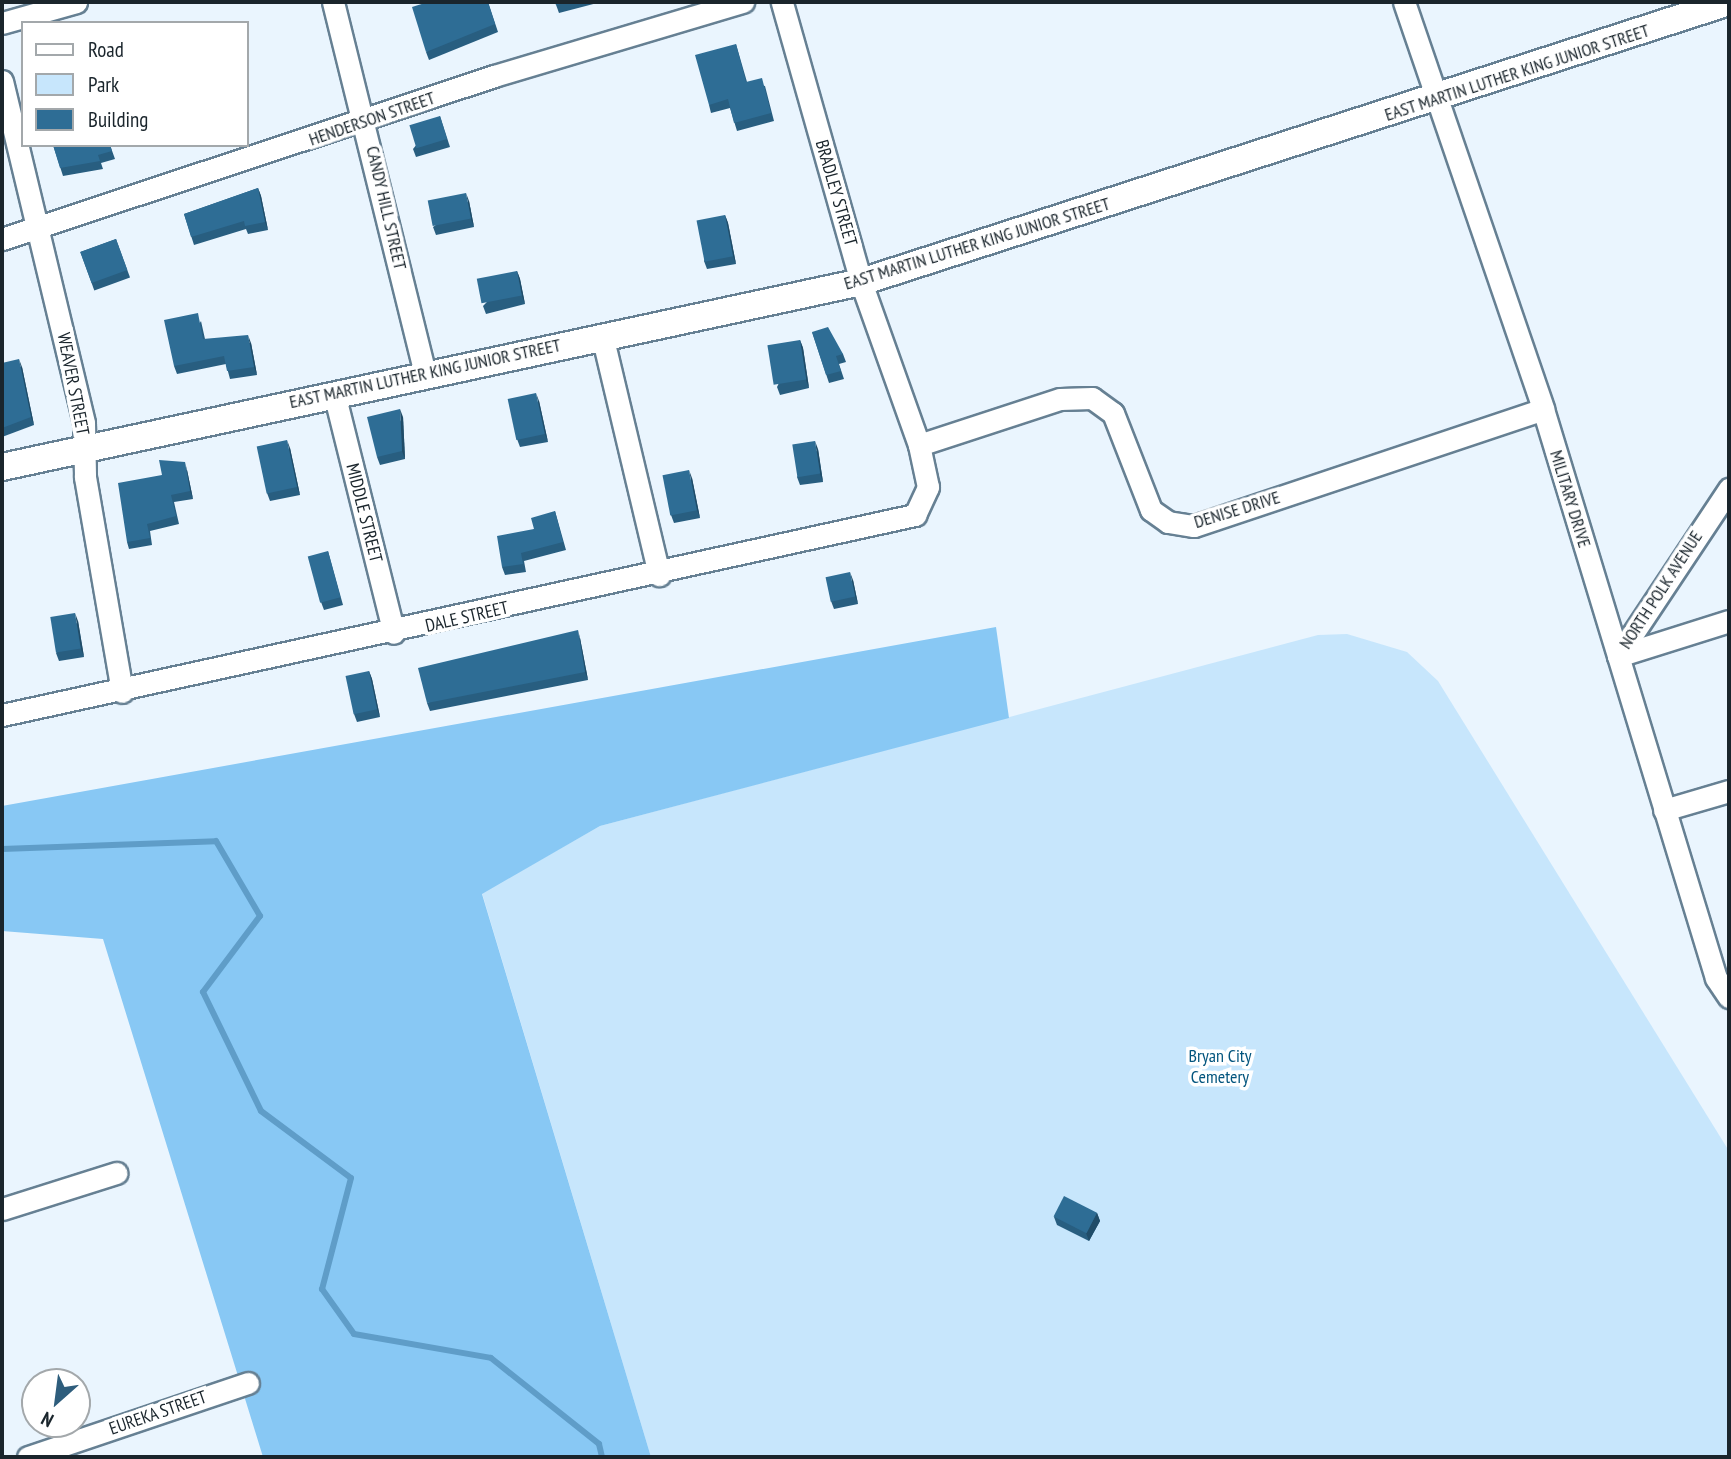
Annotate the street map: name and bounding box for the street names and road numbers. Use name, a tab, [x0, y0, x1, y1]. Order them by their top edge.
street label: EAST MARTIN LUTHER KING JUNIOR STREET	[1382, 20, 1652, 126]
street label: HENDERSON STREET	[306, 87, 438, 151]
street label: BRADLEY STREET	[810, 137, 862, 249]
street label: CANDY HILL STREET	[361, 144, 411, 272]
street label: EAST MARTIN LUTHER KING JUNIOR STREET	[841, 193, 1113, 295]
street label: WEAVER STREET	[52, 331, 94, 437]
street label: EAST MARTIN LUTHER KING JUNIOR STREET	[287, 335, 563, 413]
street label: MILITARY DRIVE	[1545, 448, 1595, 550]
street label: MIDDLE STREET	[341, 461, 387, 565]
street label: DENISE DRIVE	[1191, 487, 1283, 533]
street label: NORTH POLK AVENUE	[1615, 526, 1707, 654]
street label: DALE STREET	[423, 597, 511, 637]
street label: EUREKA STREET	[106, 1386, 210, 1440]

